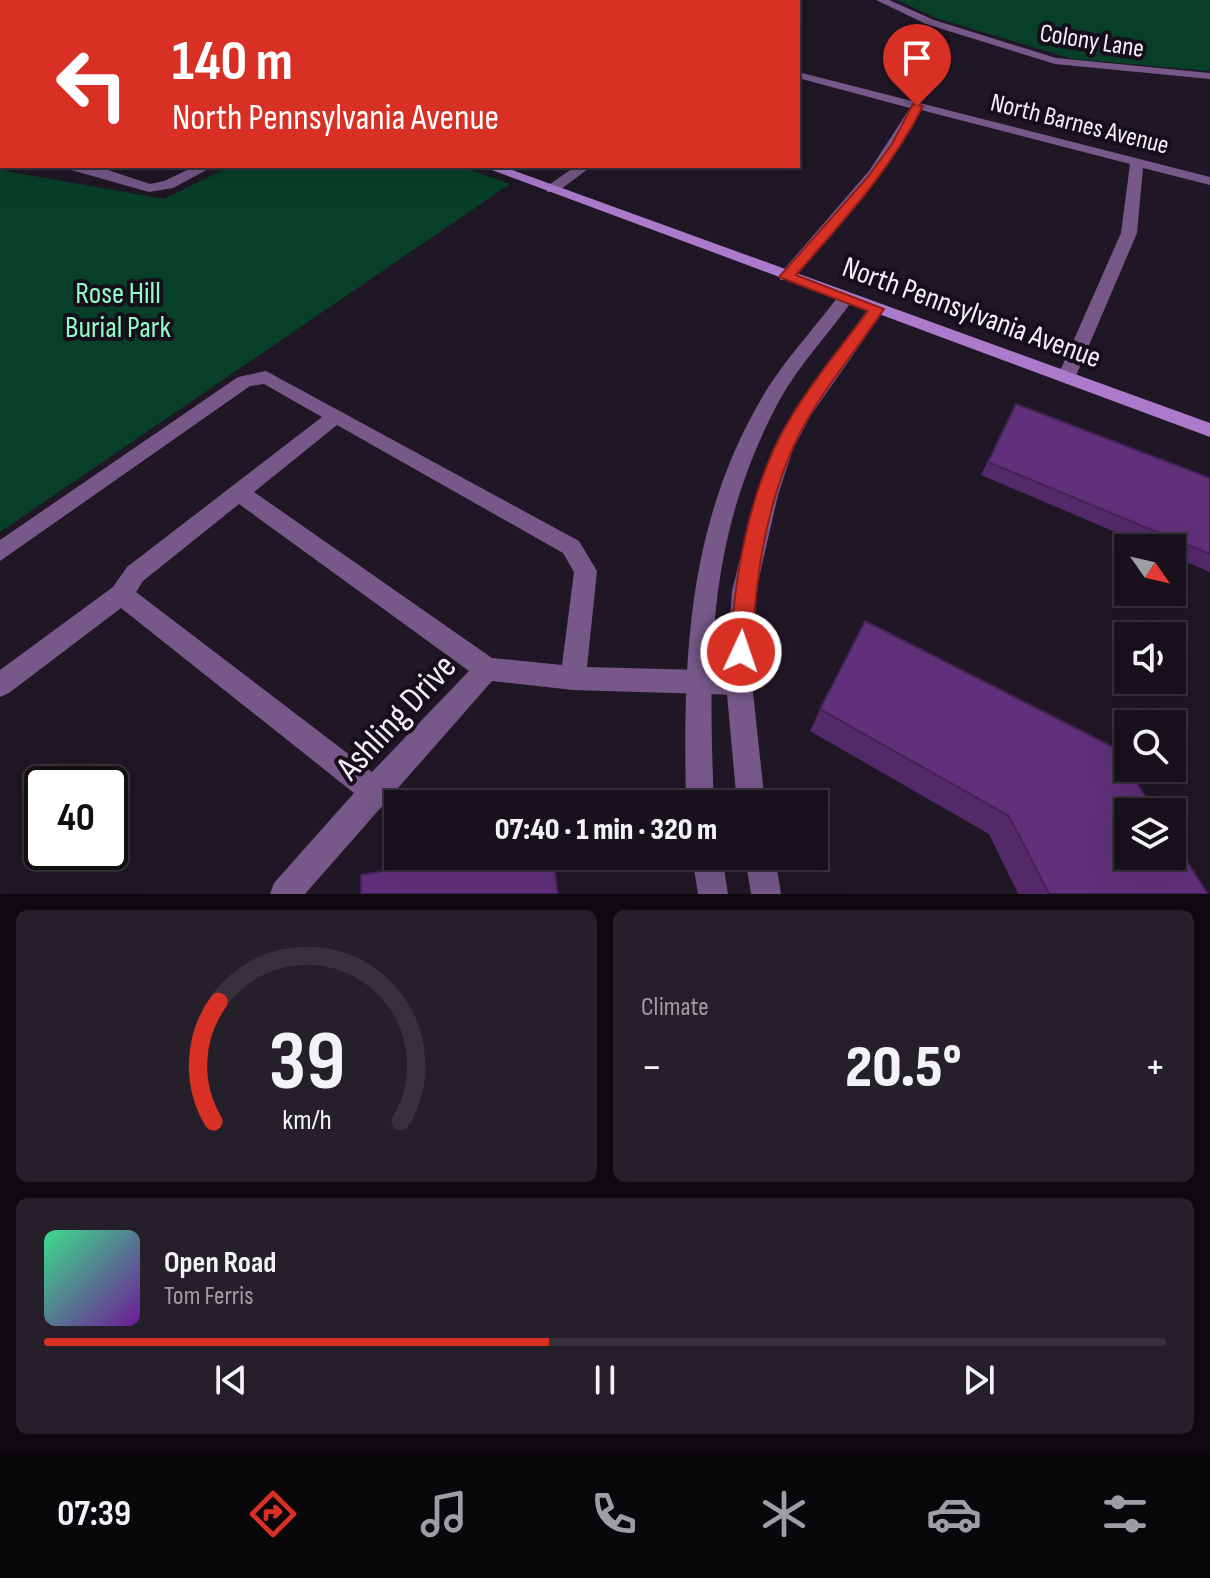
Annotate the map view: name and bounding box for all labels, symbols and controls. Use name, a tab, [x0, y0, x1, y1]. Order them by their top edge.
street label: Colony Lane	[1037, 18, 1146, 65]
pin	[883, 24, 951, 106]
text: 140 m	[172, 29, 293, 96]
icon: left	[40, 32, 144, 136]
icon: arrive	[895, 36, 939, 80]
street label: North Barnes Avenue	[987, 87, 1172, 162]
text: North Pennsylvania Avenue	[172, 97, 499, 140]
street label: North Pennsylvania Avenue	[837, 249, 1106, 376]
park label: Rose Hill Burial Park	[65, 276, 171, 346]
north arrow	[1114, 534, 1186, 606]
map controls	[1114, 534, 1186, 870]
position arrow	[699, 610, 783, 694]
button: sound	[1114, 622, 1186, 694]
street label: Ashling Drive	[327, 646, 466, 790]
button: search	[1114, 710, 1186, 782]
speed limit sign: 40	[24, 766, 128, 870]
button: layers	[1114, 798, 1186, 870]
text: 07:40 · 1 min · 320 m	[495, 812, 717, 848]
text: Climate	[641, 992, 709, 1023]
text: 39	[268, 1013, 345, 1113]
text: 20.5°	[845, 1032, 962, 1104]
text: −	[641, 1041, 663, 1094]
text: +	[1144, 1041, 1166, 1094]
text: km/h	[282, 1103, 331, 1138]
text: Open Road	[164, 1245, 276, 1281]
text: Tom Ferris	[164, 1281, 254, 1312]
icon: previous	[209, 1358, 253, 1402]
icon: pause	[583, 1358, 627, 1402]
icon: next	[957, 1358, 1001, 1402]
icon: directions	[245, 1486, 301, 1542]
icon: music	[416, 1486, 472, 1542]
icon: phone	[586, 1486, 642, 1542]
icon: climate	[756, 1486, 812, 1542]
icon: car	[926, 1486, 982, 1542]
icon: filters	[1097, 1486, 1153, 1542]
text: 07:39	[57, 1493, 131, 1536]

